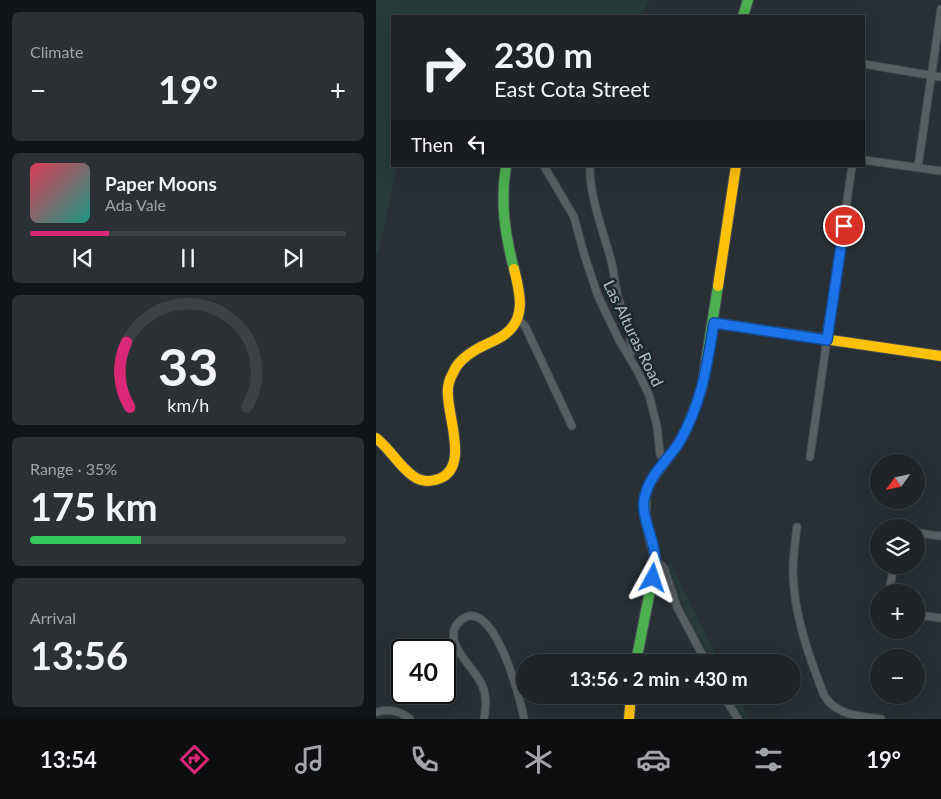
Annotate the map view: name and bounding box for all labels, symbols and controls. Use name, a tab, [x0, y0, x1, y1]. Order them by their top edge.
text: 230 m	[494, 33, 593, 75]
icon: right	[411, 35, 476, 100]
text: Climate	[30, 42, 83, 61]
text: 19°	[158, 66, 218, 112]
text: −	[30, 73, 46, 107]
text: +	[330, 73, 346, 107]
text: East Cota Street	[494, 75, 650, 102]
icon: left	[463, 130, 491, 158]
text: Then	[411, 133, 453, 156]
text: Paper Moons	[105, 172, 217, 195]
text: Ada Vale	[105, 195, 166, 214]
pin	[823, 205, 865, 247]
icon: arrive	[830, 212, 858, 240]
icon: previous	[69, 244, 97, 272]
icon: pause	[174, 244, 202, 272]
icon: next	[279, 244, 307, 272]
street label: Las Alturas Road	[600, 277, 668, 389]
text: 33	[158, 335, 218, 397]
text: km/h	[167, 394, 209, 416]
north arrow	[870, 454, 925, 509]
map controls	[870, 454, 925, 704]
text: Range · 35%	[30, 459, 117, 478]
text: 175 km	[30, 483, 158, 529]
button: layers	[870, 519, 925, 574]
position arrow	[626, 551, 678, 603]
button: +	[870, 584, 925, 639]
text: Arrival	[30, 608, 76, 627]
text: 13:56	[30, 632, 128, 678]
speed limit sign: 40	[391, 639, 456, 704]
button: −	[870, 649, 925, 704]
text: 13:56 · 2 min · 430 m	[569, 667, 748, 690]
icon: directions	[177, 742, 212, 777]
icon: music	[292, 742, 327, 777]
icon: phone	[407, 742, 442, 777]
icon: climate	[521, 742, 556, 777]
icon: car	[636, 742, 671, 777]
icon: filters	[751, 742, 786, 777]
text: 13:54	[40, 746, 97, 773]
text: 19°	[866, 746, 901, 773]

